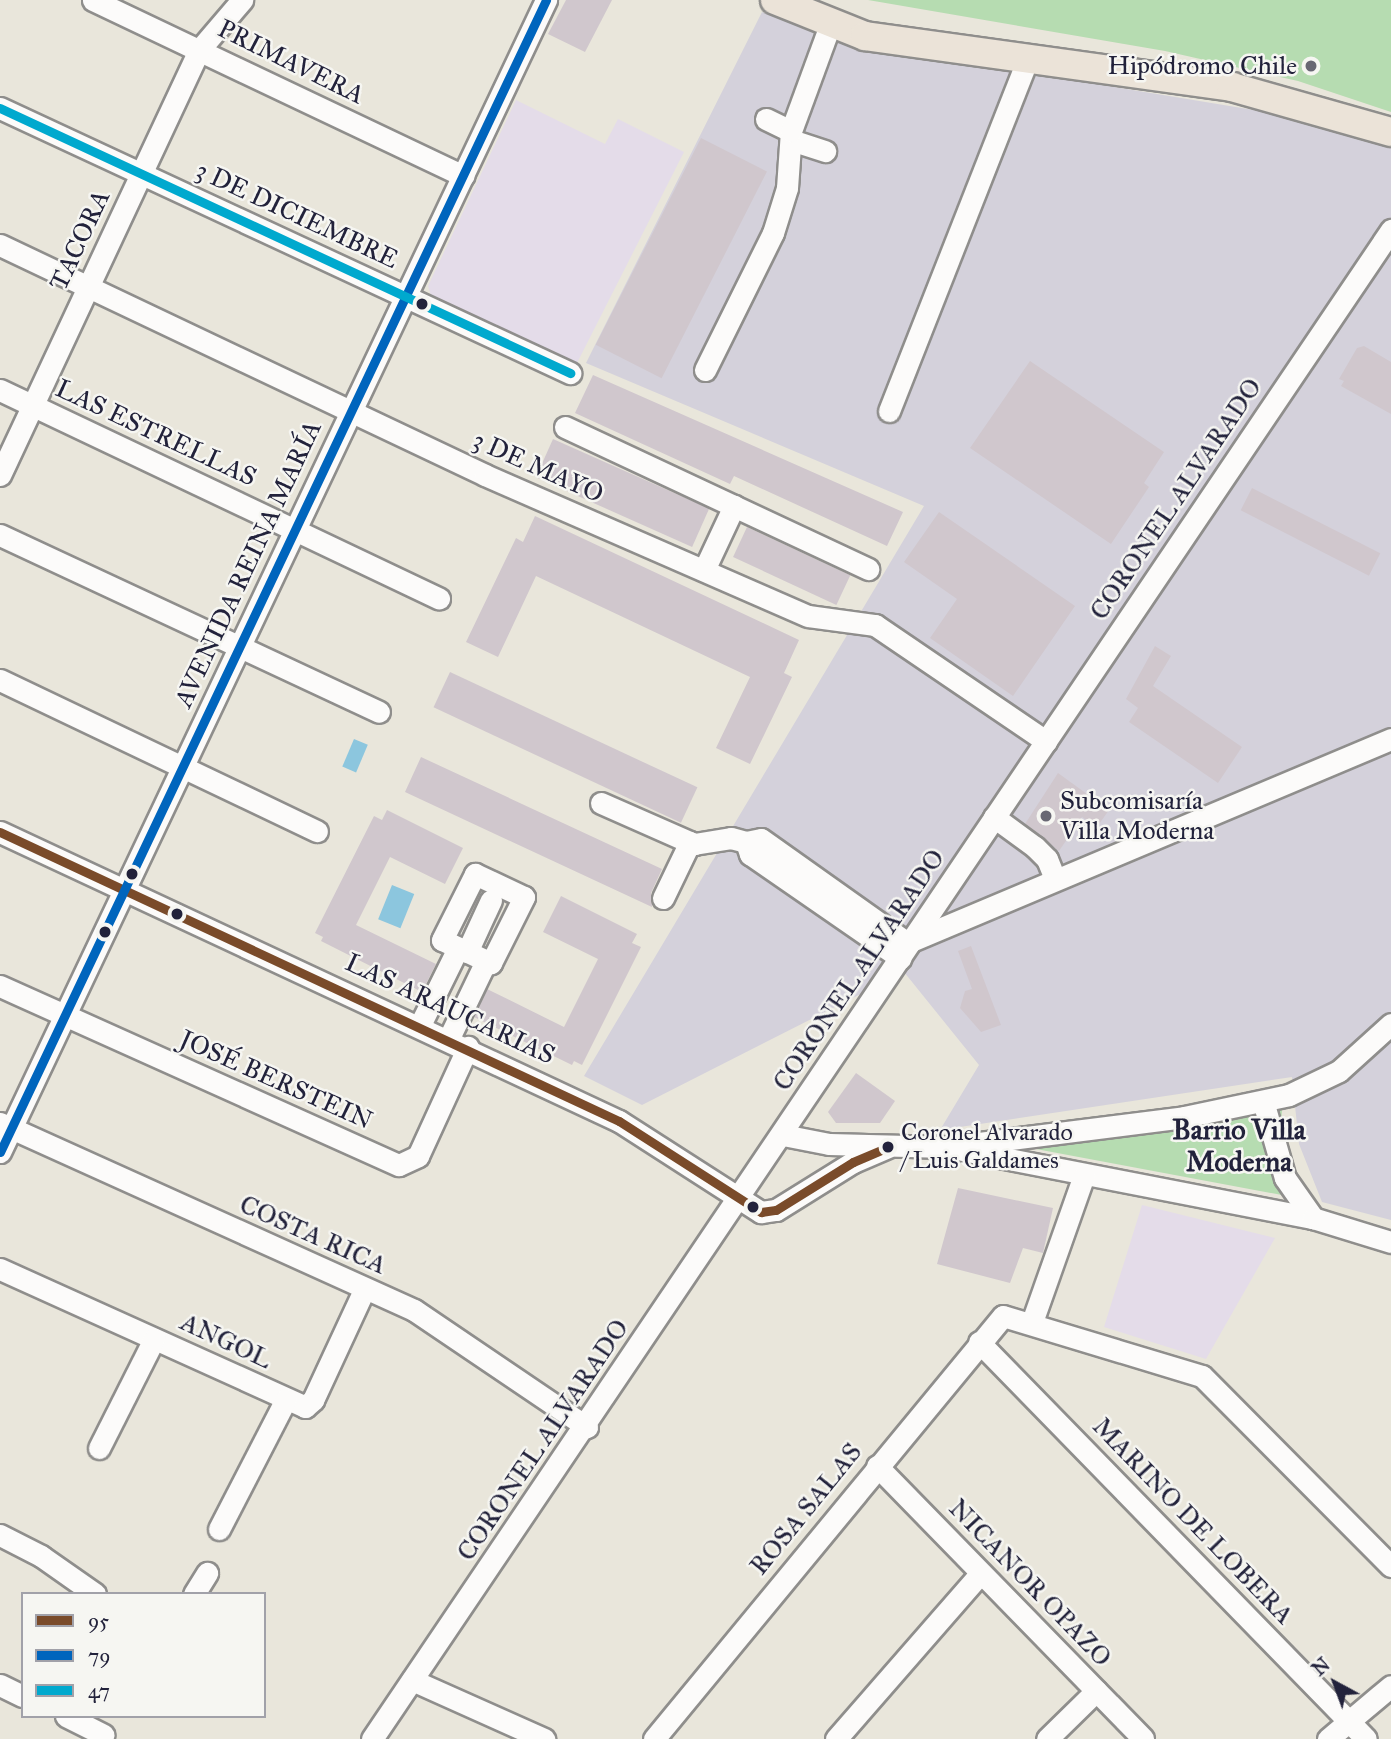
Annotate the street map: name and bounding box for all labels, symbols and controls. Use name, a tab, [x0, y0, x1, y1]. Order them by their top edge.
street label: PRIMAVERA	[213, 13, 369, 111]
place label: Hipódromo Chile	[1107, 50, 1297, 82]
marker: Hipódromo Chile	[1303, 58, 1319, 74]
street label: 3 DE DICIEMBRE	[191, 154, 403, 276]
street label: TACORA	[43, 185, 117, 295]
unlabelled marker	[415, 297, 429, 311]
street label: CORONEL ALVARADO	[1084, 372, 1268, 626]
street label: LAS ESTRELLAS	[51, 373, 261, 493]
street label: AVENIDA REINA MARÍA	[168, 416, 328, 712]
street label: 3 DE MAYO	[468, 424, 608, 510]
place label: Subcomisaría Villa Moderna	[1060, 785, 1214, 846]
marker: Subcomisaría Villa Moderna	[1038, 808, 1054, 824]
street label: CORONEL ALVARADO	[767, 843, 951, 1097]
unlabelled marker	[125, 867, 139, 881]
unlabelled marker	[170, 907, 184, 921]
unlabelled marker	[98, 925, 112, 939]
street label: LAS ARAUCARIAS	[340, 947, 560, 1071]
street label: JOSÉ BERSTEIN	[175, 1024, 377, 1136]
district label: Barrio Villa Moderna	[1172, 1113, 1306, 1179]
place label: Coronel Alvarado / Luis Galdames	[901, 1119, 1073, 1175]
marker: Coronel Alvarado / Luis Galdames	[881, 1140, 895, 1154]
street label: COSTA RICA	[235, 1189, 391, 1281]
unlabelled marker	[746, 1200, 760, 1214]
street label: ANGOL	[175, 1306, 277, 1376]
street label: CORONEL ALVARADO	[451, 1313, 635, 1567]
street label: MARINO DE LOBERA	[1086, 1411, 1300, 1631]
street label: ROSA SALAS	[743, 1437, 869, 1581]
street label: NICANOR OPAZO	[942, 1493, 1118, 1673]
legend	[21, 1592, 266, 1718]
text: 95	[88, 1608, 109, 1634]
text: 79	[88, 1643, 111, 1669]
north arrow	[1300, 1648, 1370, 1718]
text: N	[1307, 1653, 1335, 1681]
text: 47	[88, 1678, 110, 1704]

